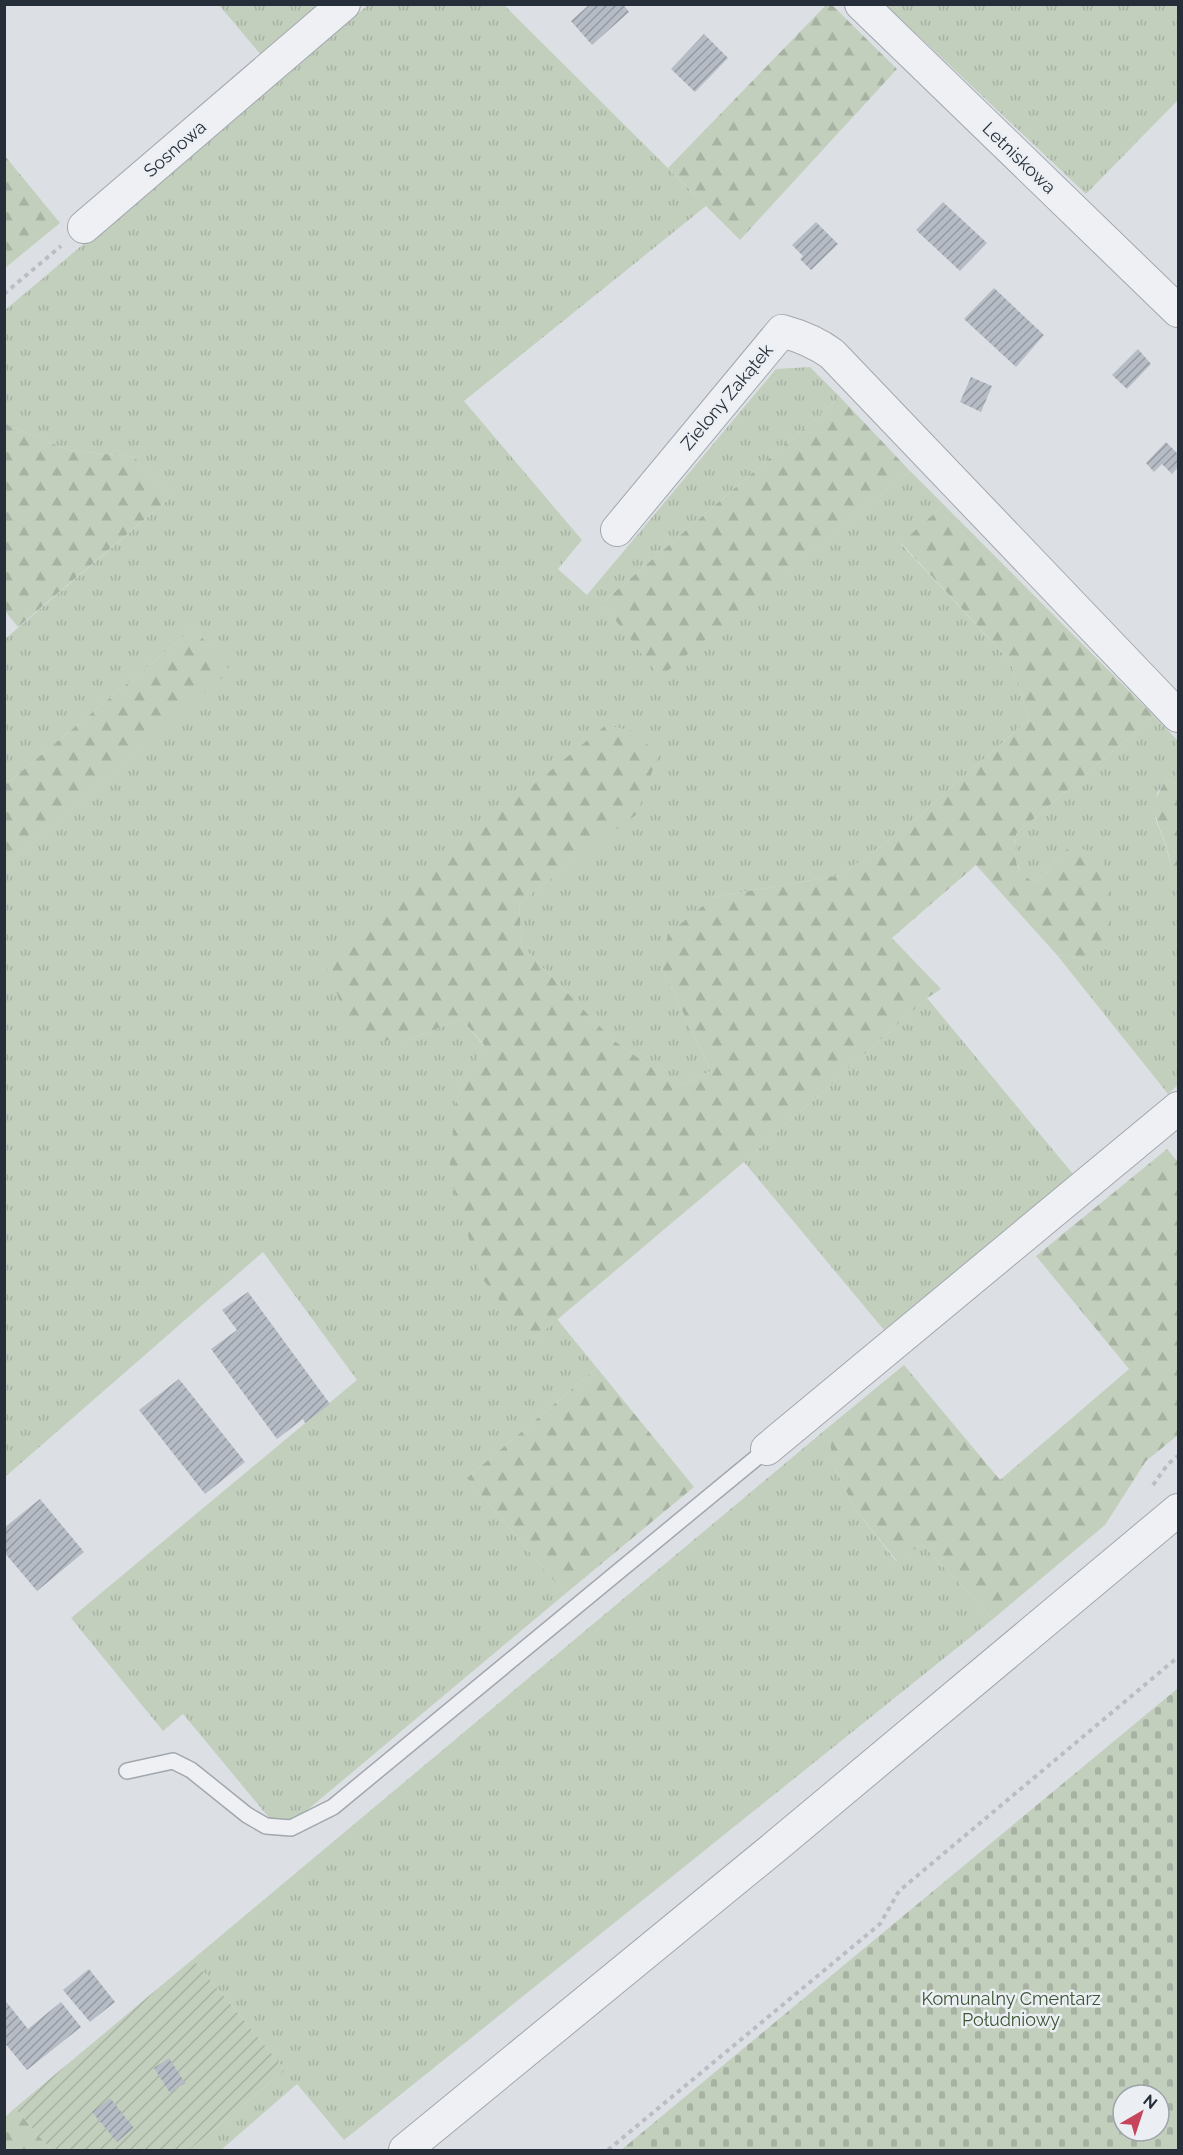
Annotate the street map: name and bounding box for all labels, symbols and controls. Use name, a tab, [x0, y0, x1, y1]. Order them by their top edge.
street label: Sosnowa	[139, 116, 210, 181]
street label: Letniskowa	[978, 118, 1060, 198]
street label: Zielony Zakątek	[676, 339, 777, 454]
park label: Komunalny Cmentarz Południowy	[921, 1988, 1101, 2030]
north arrow	[1111, 2083, 1171, 2143]
text: N	[1139, 2091, 1161, 2113]

